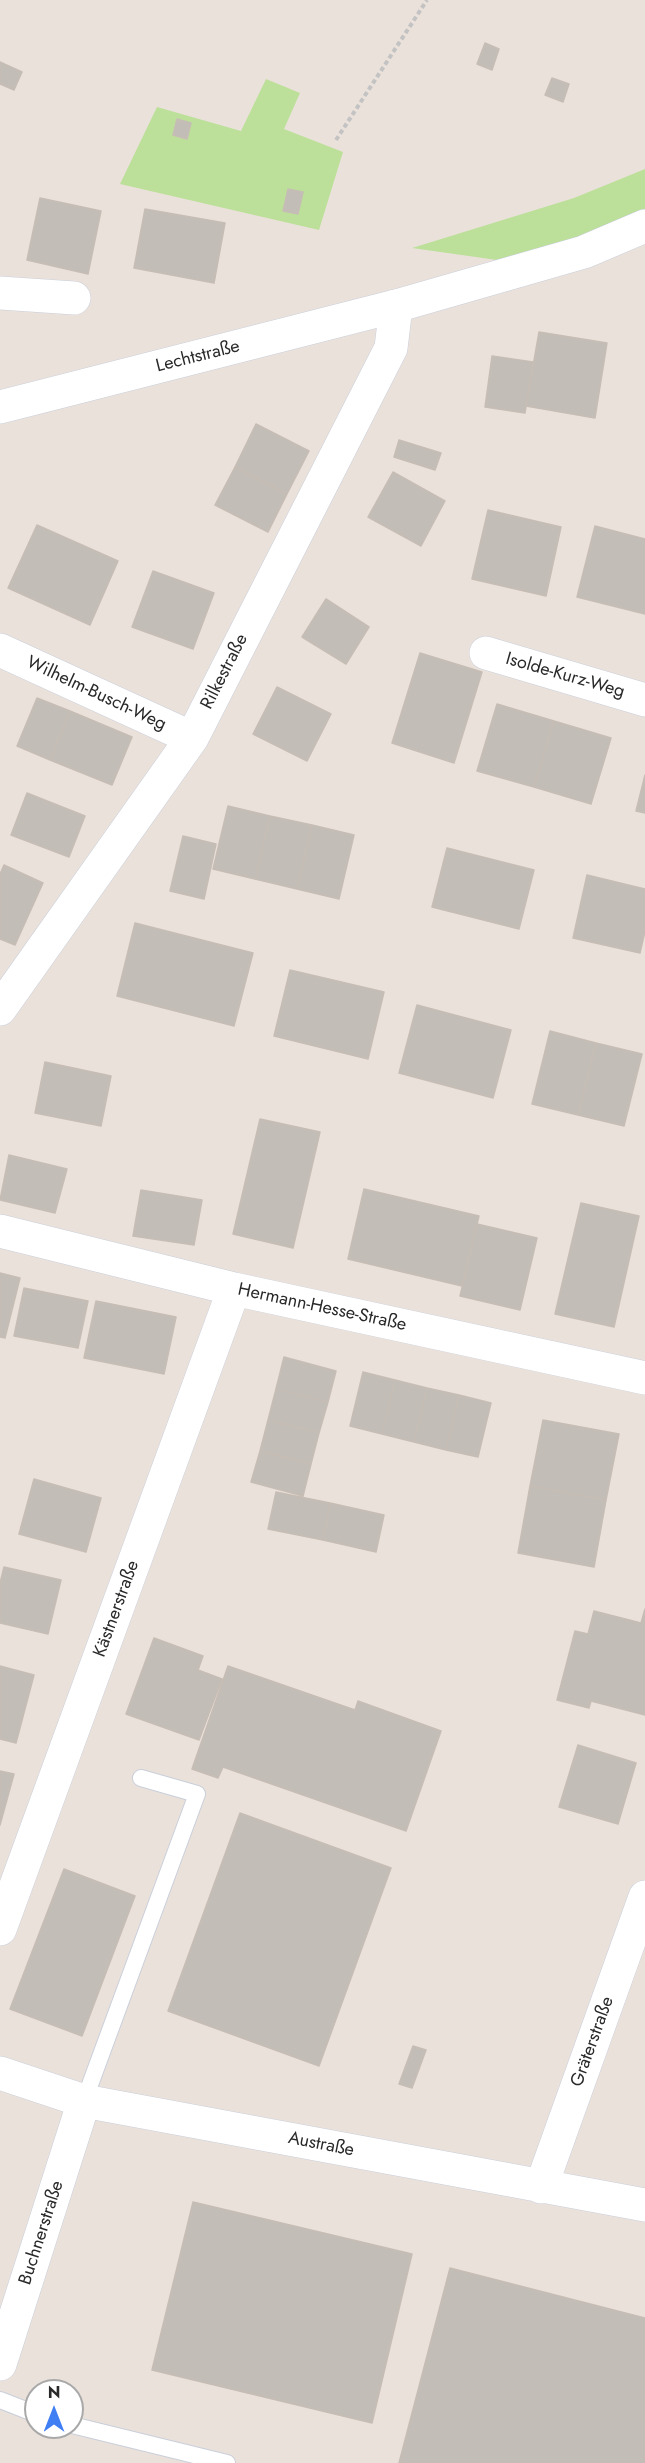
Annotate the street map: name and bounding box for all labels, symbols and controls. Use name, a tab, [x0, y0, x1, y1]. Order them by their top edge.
street label: Lechtstraße	[154, 336, 242, 378]
street label: Rilkestraße	[197, 631, 253, 713]
street label: Isolde-Kurz-Weg	[503, 649, 627, 703]
street label: Wilhelm-Busch-Weg	[23, 652, 169, 736]
street label: Hermann-Hesse-Straße	[236, 1280, 408, 1336]
street label: Kästnerstraße	[90, 1558, 144, 1660]
street label: Gräterstraße	[567, 1994, 619, 2090]
street label: Austraße	[286, 2128, 356, 2162]
street label: Buchnerstraße	[15, 2178, 69, 2288]
north arrow	[24, 2379, 84, 2439]
text: N	[48, 2381, 60, 2404]

